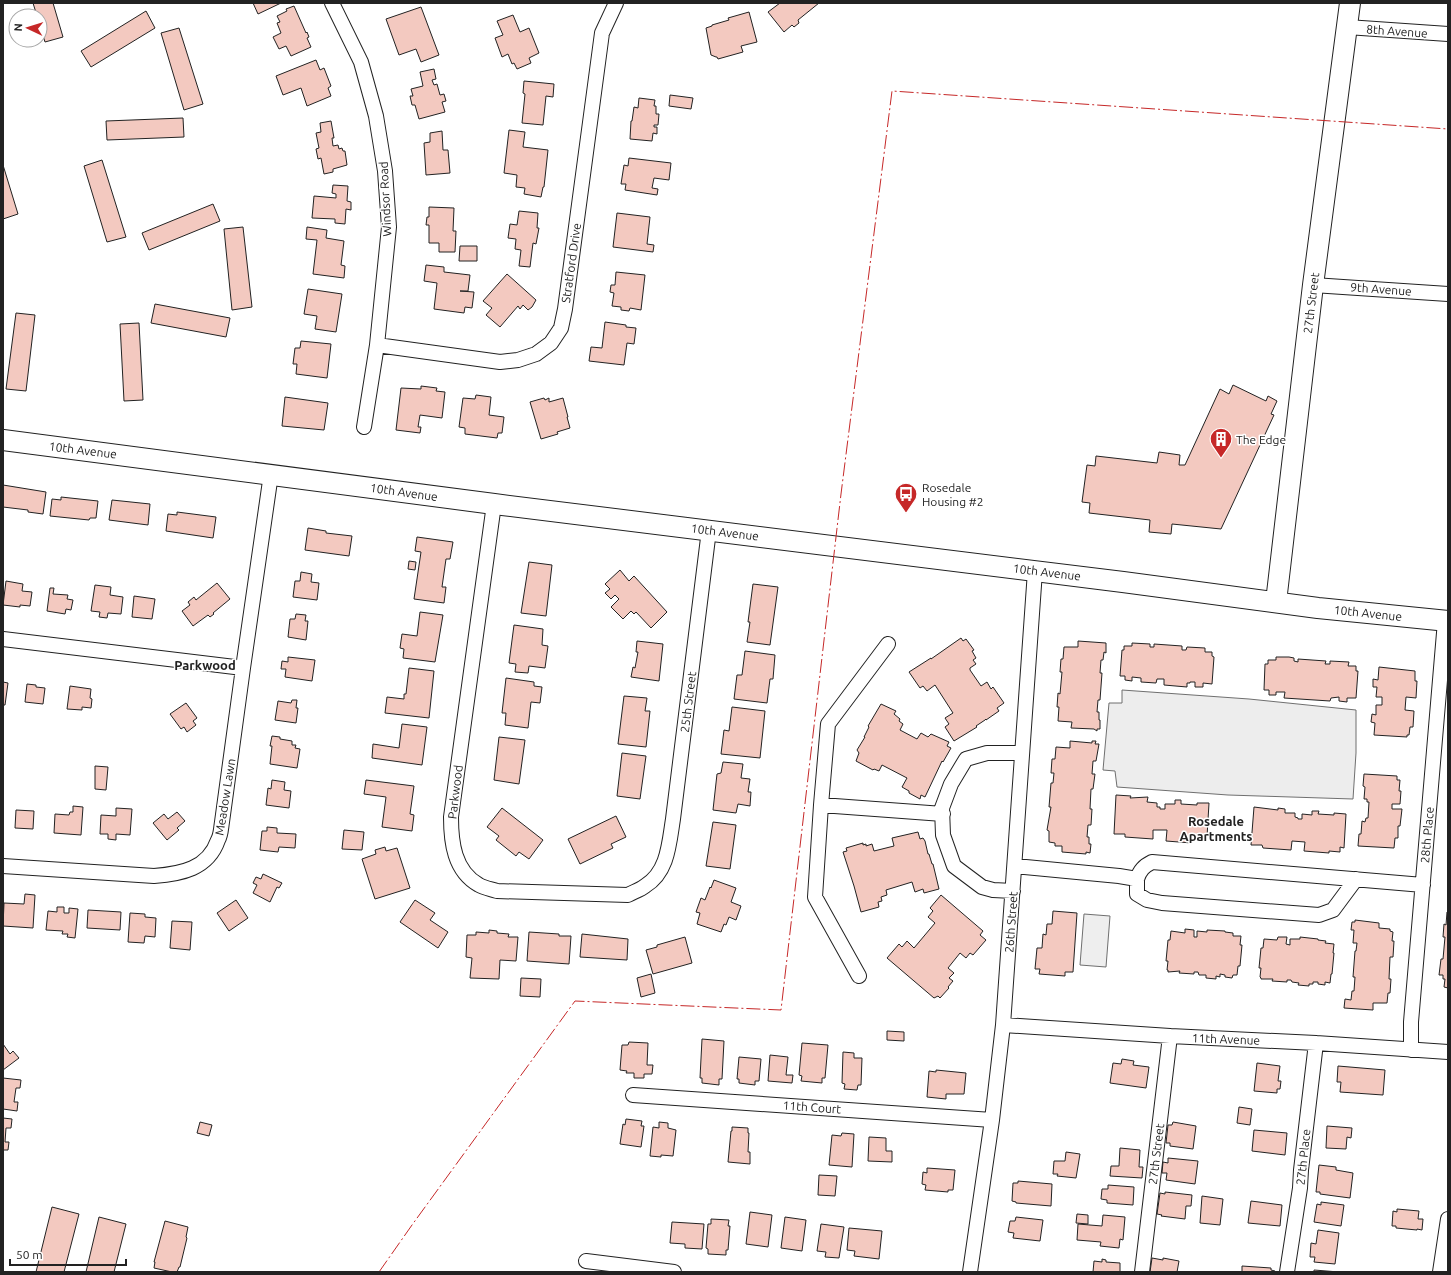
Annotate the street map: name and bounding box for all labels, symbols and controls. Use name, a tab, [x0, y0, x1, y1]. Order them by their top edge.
north arrow	[8, 8, 48, 48]
street label: 8th Avenue	[1366, 22, 1428, 40]
text: N	[12, 23, 24, 32]
street label: Windsor Road	[377, 161, 393, 237]
street label: Stratford Drive	[559, 222, 583, 304]
street label: 27th Street	[1301, 271, 1321, 334]
street label: 9th Avenue	[1350, 280, 1412, 298]
building icon: The Edge	[1208, 426, 1234, 459]
place label: The Edge	[1236, 433, 1286, 446]
street label: 10th Avenue	[48, 439, 118, 461]
street label: 10th Avenue	[369, 481, 439, 503]
bus stop icon: Rosedale Housing #2	[893, 481, 919, 514]
place label: Rosedale Housing #2	[922, 481, 984, 508]
street label: 10th Avenue	[690, 521, 760, 543]
street label: 10th Avenue	[1012, 561, 1082, 583]
street label: 10th Avenue	[1333, 603, 1403, 623]
district label: Parkwood	[174, 658, 236, 672]
street label: 25th Street	[678, 670, 698, 733]
street label: Meadow Lawn	[212, 758, 238, 836]
street label: Parkwood	[445, 764, 465, 820]
street label: 28th Place	[1418, 806, 1436, 864]
district label: Rosedale Apartments	[1180, 814, 1252, 843]
street label: 26th Street	[1002, 891, 1020, 953]
street label: 11th Avenue	[1192, 1031, 1260, 1047]
street label: 11th Court	[782, 1098, 842, 1116]
street label: 27th Street	[1146, 1122, 1166, 1185]
street label: 27th Place	[1294, 1128, 1312, 1186]
scale bar	[10, 1241, 126, 1267]
text: 50 m	[16, 1248, 43, 1261]

